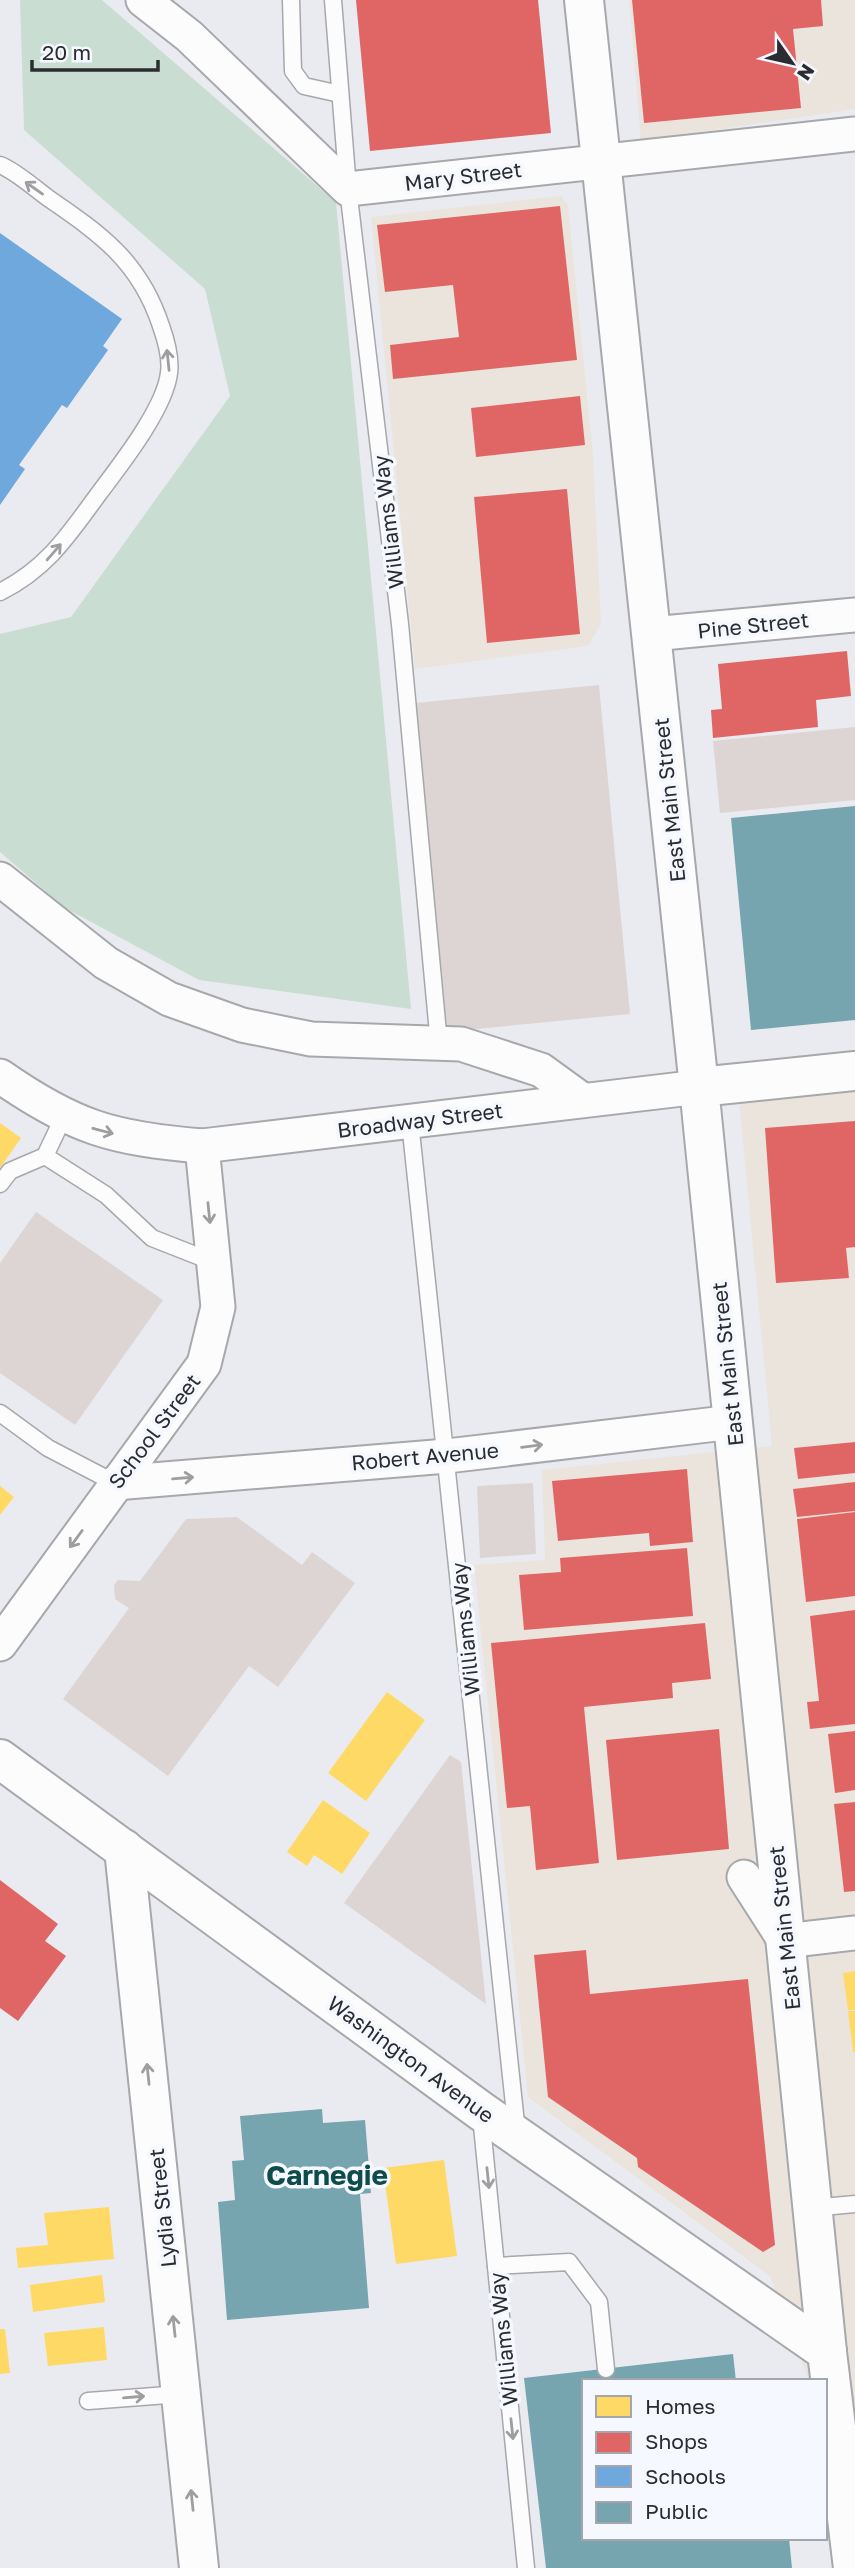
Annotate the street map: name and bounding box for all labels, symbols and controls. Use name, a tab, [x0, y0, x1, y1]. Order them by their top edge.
scale bar	[32, 28, 158, 72]
north arrow	[757, 28, 827, 98]
text: 20 m	[42, 39, 91, 65]
text: N	[793, 60, 820, 85]
street label: Mary Street	[403, 156, 523, 196]
one-way arrow	[25, 181, 44, 195]
one-way arrow	[161, 349, 174, 372]
street label: Williams Way	[367, 454, 409, 590]
one-way arrow	[46, 543, 62, 561]
street label: Pine Street	[696, 606, 810, 644]
street label: East Main Street	[647, 717, 691, 883]
street label: Broadway Street	[336, 1097, 504, 1143]
one-way arrow	[91, 1125, 114, 1138]
one-way arrow	[202, 1202, 215, 1224]
street label: East Main Street	[705, 1281, 749, 1447]
street label: School Street	[102, 1368, 206, 1494]
street label: Robert Avenue	[350, 1437, 500, 1475]
one-way arrow	[520, 1439, 543, 1452]
one-way arrow	[172, 1471, 194, 1484]
one-way arrow	[68, 1529, 83, 1548]
street label: Williams Way	[445, 1561, 485, 1697]
street label: East Main Street	[762, 1845, 806, 2011]
street label: Washington Avenue	[322, 1990, 500, 2128]
one-way arrow	[141, 2063, 154, 2086]
street label: Lydia Street	[143, 2147, 181, 2269]
district label: Carnegie	[266, 2158, 388, 2191]
one-way arrow	[481, 2167, 494, 2189]
street label: Williams Way	[483, 2271, 523, 2407]
one-way arrow	[167, 2315, 180, 2338]
legend	[582, 2379, 827, 2540]
one-way arrow	[123, 2390, 145, 2403]
text: Homes	[645, 2393, 715, 2419]
one-way arrow	[506, 2417, 519, 2440]
text: Shops	[645, 2428, 708, 2454]
text: Schools	[645, 2463, 726, 2489]
one-way arrow	[185, 2489, 198, 2512]
text: Public	[645, 2498, 708, 2524]

